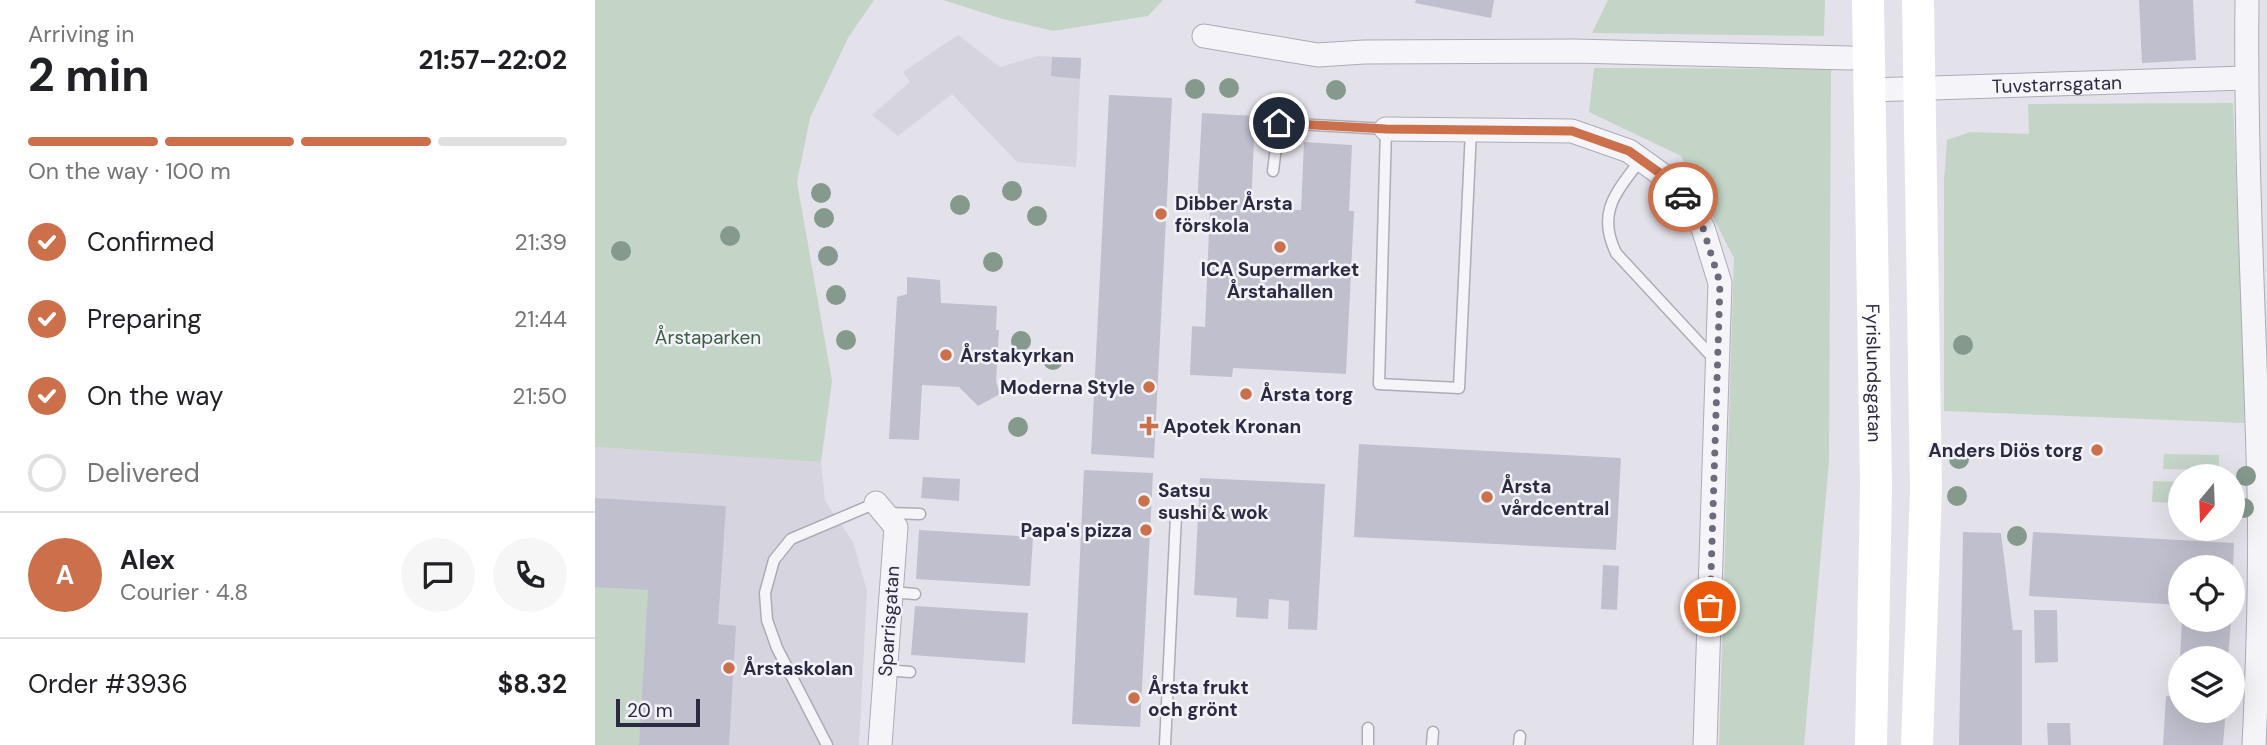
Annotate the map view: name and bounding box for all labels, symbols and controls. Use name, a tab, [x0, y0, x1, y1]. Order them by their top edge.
text: Arriving in	[28, 19, 134, 49]
text: 21:57–22:02	[418, 43, 567, 77]
text: 2 min	[28, 45, 150, 105]
street label: Tuvstarrsgatan	[1992, 69, 2122, 99]
pin	[1249, 93, 1309, 153]
icon: home	[1260, 104, 1298, 142]
text: On the way · 100 m	[28, 156, 231, 186]
courier	[1648, 162, 1718, 232]
icon: car	[1664, 178, 1702, 216]
place label: Dibber Årsta förskola	[1175, 191, 1293, 238]
marker: Dibber Årsta förskola	[1153, 206, 1169, 222]
icon: check	[28, 223, 66, 261]
text: Confirmed	[87, 225, 214, 259]
text: 21:39	[515, 227, 567, 257]
marker: ICA Supermarket Årstahallen	[1272, 239, 1288, 255]
place label: ICA Supermarket Årstahallen	[1201, 257, 1359, 304]
icon: check	[28, 300, 66, 338]
text: Preparing	[87, 302, 202, 336]
street label: Fyrislundsgatan	[1860, 303, 1888, 443]
text: 21:44	[514, 304, 567, 334]
park label: Årstaparken	[655, 325, 761, 350]
place label: Årstakyrkan	[960, 343, 1074, 368]
marker: Årstakyrkan	[938, 347, 954, 363]
place label: Moderna Style	[1000, 375, 1135, 400]
icon: check	[28, 377, 66, 415]
text: On the way	[87, 379, 223, 413]
marker: Moderna Style	[1141, 379, 1157, 395]
text: 21:50	[512, 381, 567, 411]
place label: Årsta torg	[1260, 382, 1353, 407]
marker: Årsta torg	[1238, 386, 1254, 402]
place label: Apotek Kronan	[1163, 414, 1301, 439]
marker: Apotek Kronan	[1141, 418, 1157, 434]
place label: Anders Diös torg	[1928, 438, 2083, 463]
marker: Anders Diös torg	[2089, 442, 2105, 458]
text: Delivered	[87, 456, 200, 490]
north arrow	[2168, 464, 2245, 541]
map controls	[2168, 464, 2245, 723]
place label: Årsta vårdcentral	[1501, 474, 1609, 521]
place label: Satsu sushi & wok	[1158, 478, 1268, 525]
marker: Årsta vårdcentral	[1479, 489, 1495, 505]
marker: Satsu sushi & wok	[1136, 493, 1152, 509]
place label: Papa's pizza	[1021, 518, 1132, 543]
marker: Papa's pizza	[1138, 522, 1154, 538]
button: chat	[401, 538, 475, 612]
button: phone	[493, 538, 567, 612]
text: Alex	[120, 543, 175, 577]
button: locate	[2168, 555, 2245, 632]
text: A	[56, 558, 74, 592]
street label: Sparrisgatan	[873, 565, 905, 677]
text: Courier · 4.8	[120, 577, 248, 607]
pin	[1680, 577, 1740, 637]
icon: bag	[1691, 588, 1729, 626]
button: layers	[2168, 646, 2245, 723]
place label: Årstaskolan	[743, 656, 853, 681]
marker: Årstaskolan	[721, 660, 737, 676]
text: Order #3936	[28, 667, 188, 701]
text: $8.32	[498, 667, 567, 701]
place label: Årsta frukt och grönt	[1148, 675, 1249, 722]
marker: Årsta frukt och grönt	[1126, 690, 1142, 706]
scale bar	[616, 696, 700, 728]
text: 20 m	[627, 698, 673, 723]

